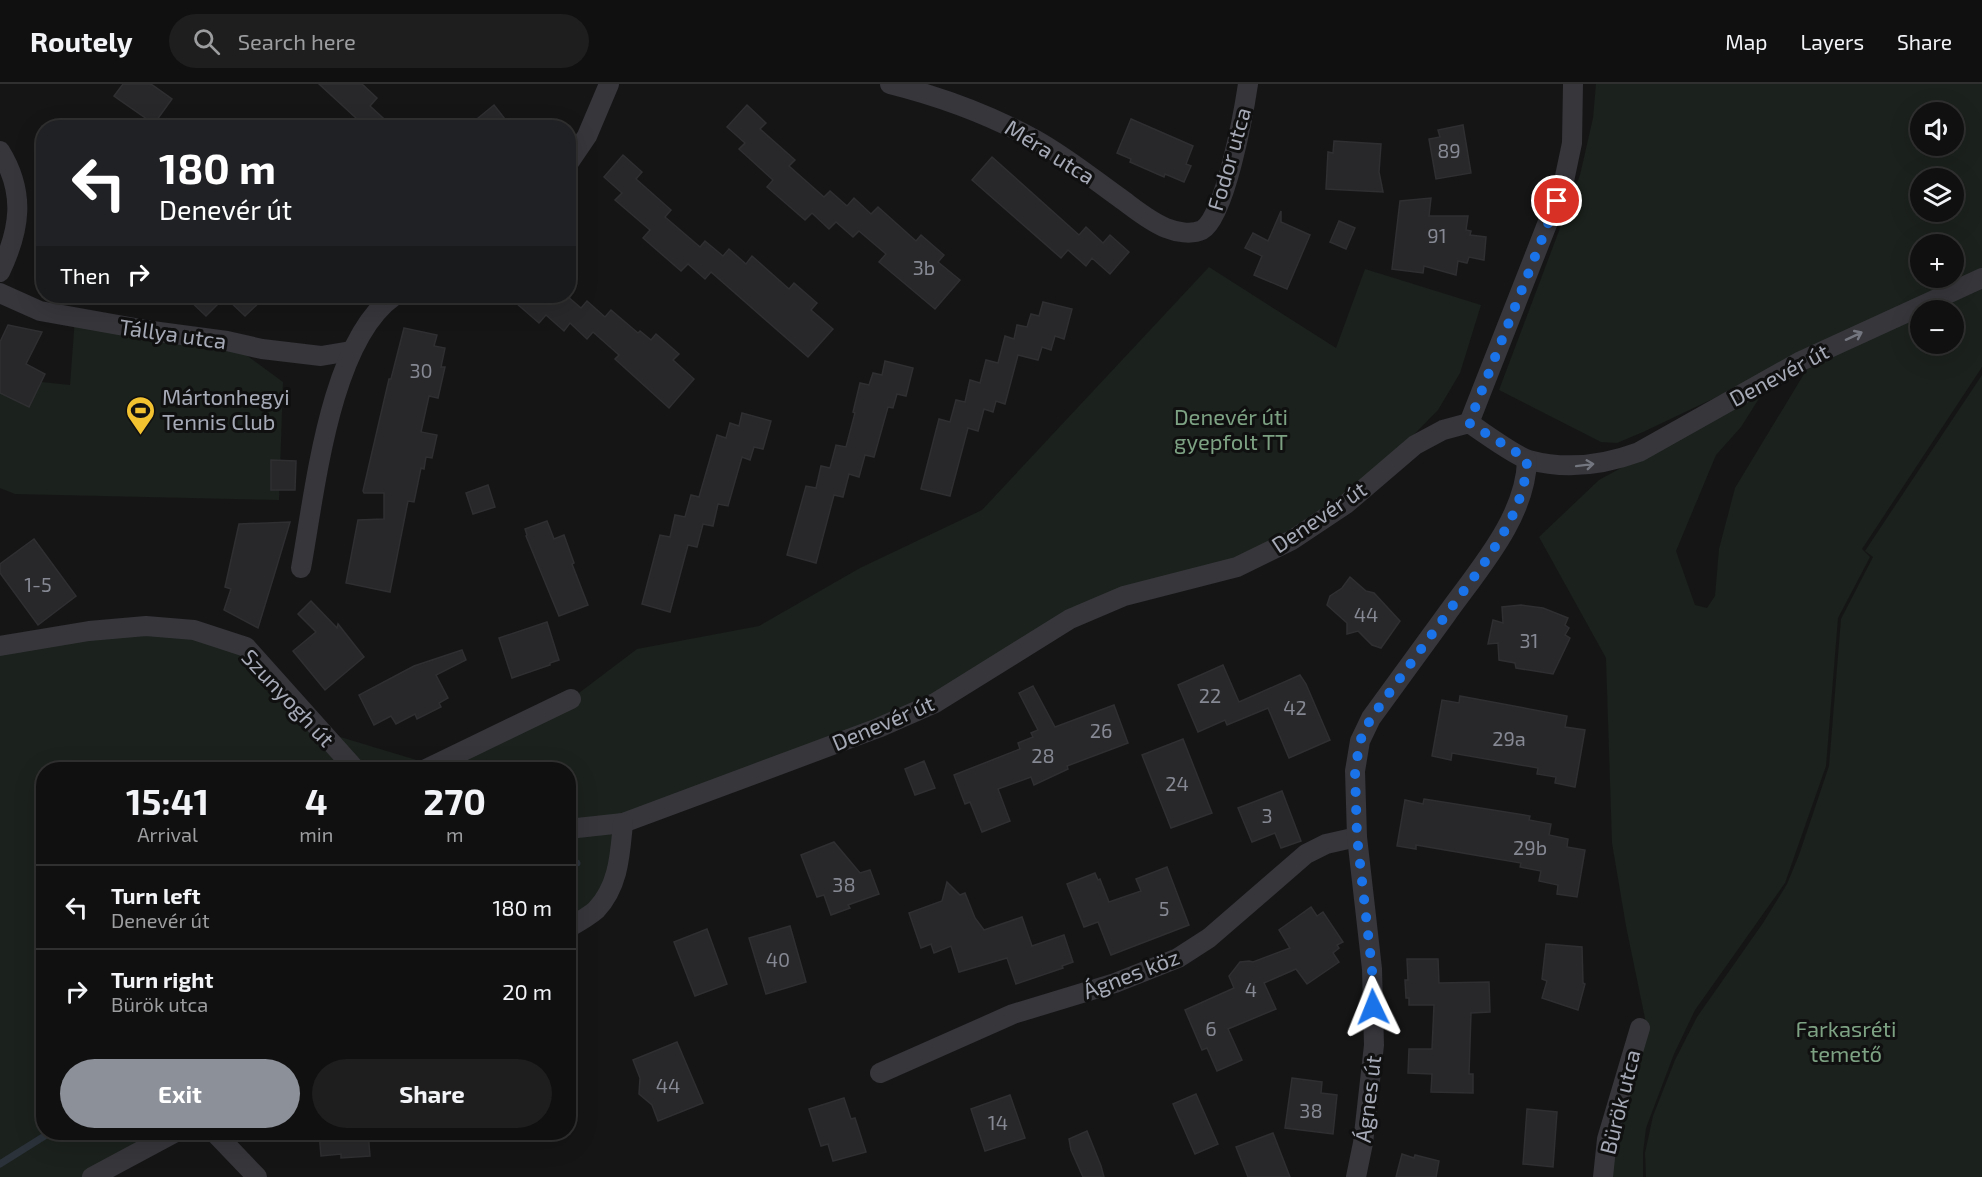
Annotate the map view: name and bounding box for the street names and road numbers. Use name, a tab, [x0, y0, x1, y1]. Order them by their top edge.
street label: Fodor utca	[1201, 104, 1255, 213]
street label: Méra utca	[1001, 113, 1100, 189]
street label: Tállya utca	[118, 313, 228, 353]
street label: Denevér út	[1725, 337, 1833, 411]
street label: Denevér út	[1266, 475, 1371, 557]
street label: Szunyogh út	[237, 643, 340, 751]
street label: Denevér út	[828, 689, 938, 755]
street label: Ágnes köz	[1079, 943, 1183, 1003]
street label: Bürök utca	[1593, 1047, 1645, 1157]
street label: Ágnes út	[1349, 1054, 1385, 1144]

